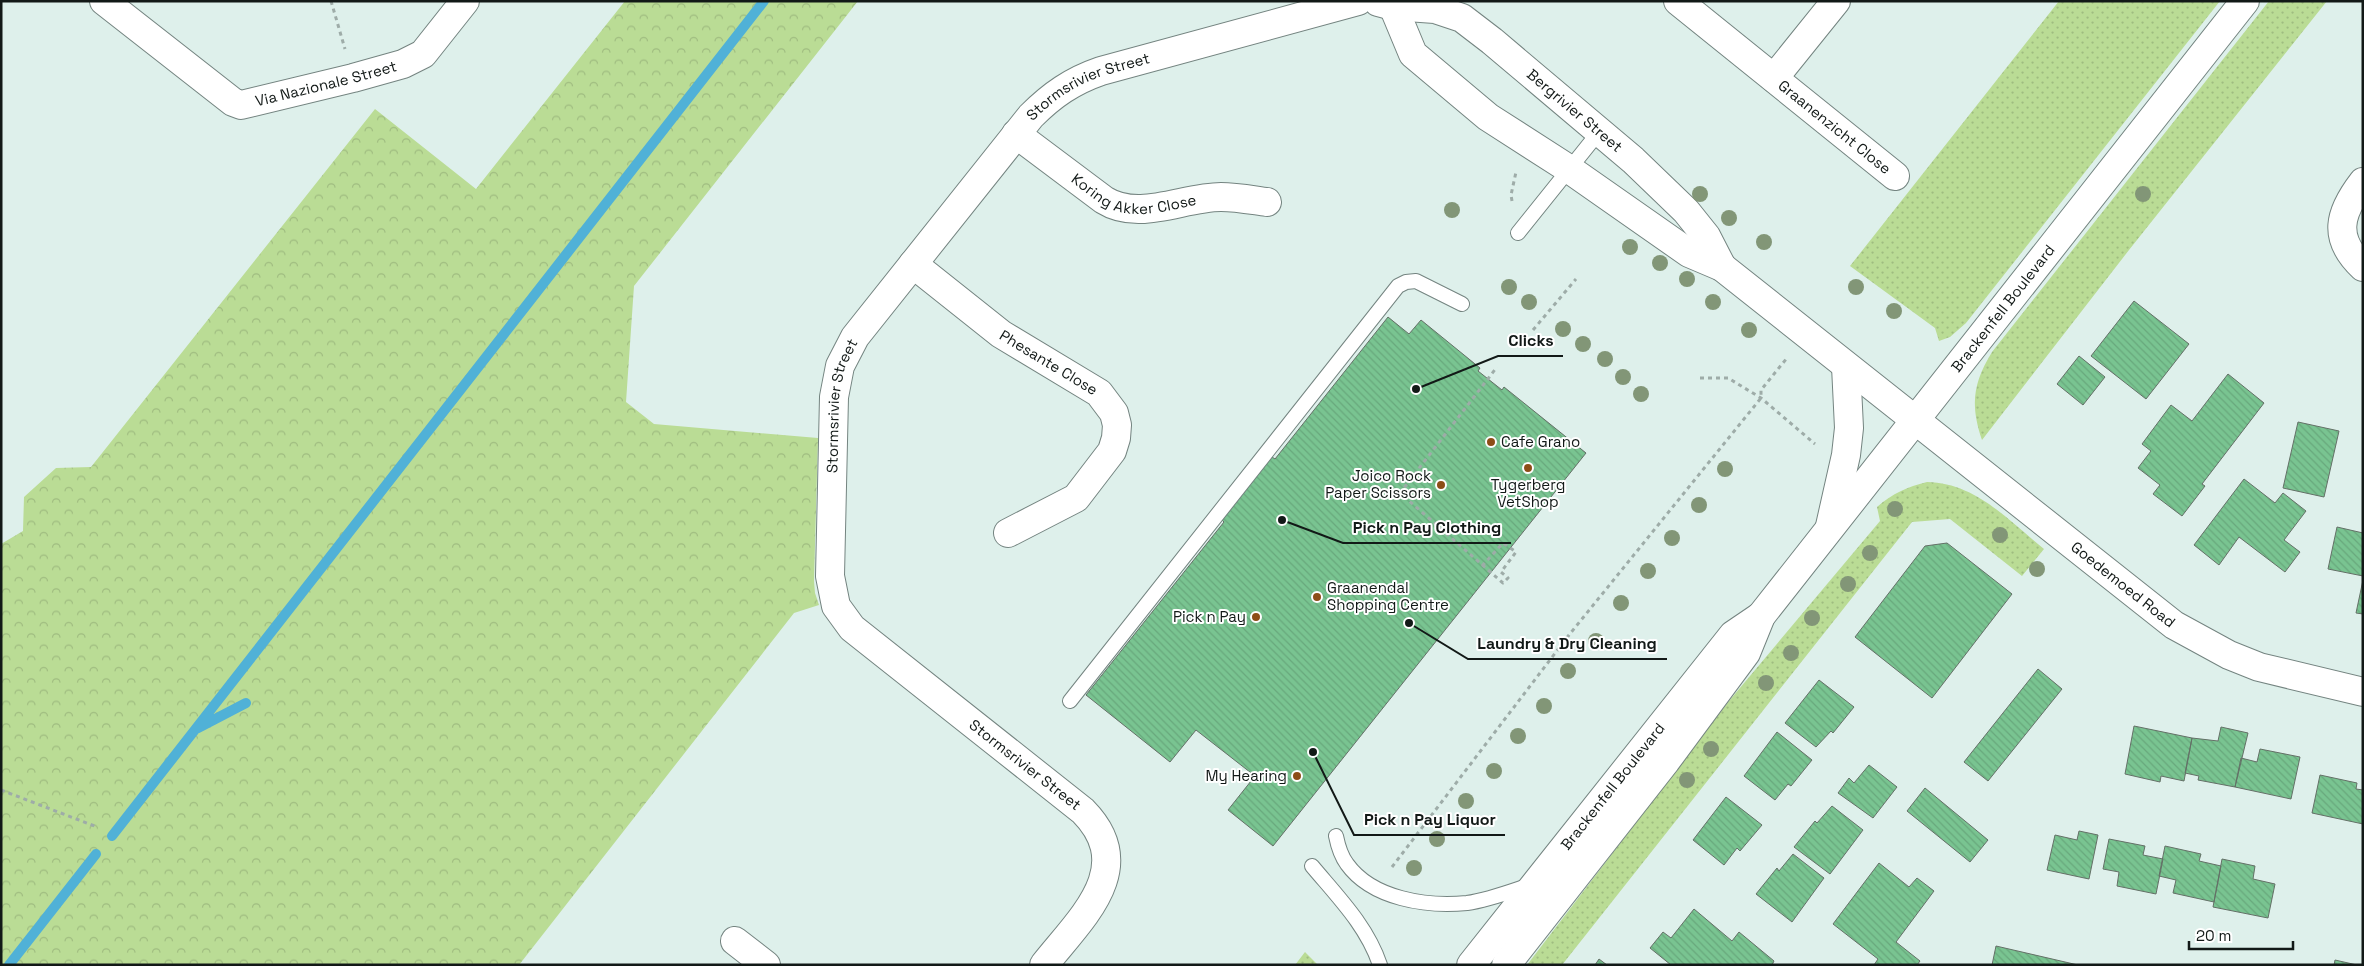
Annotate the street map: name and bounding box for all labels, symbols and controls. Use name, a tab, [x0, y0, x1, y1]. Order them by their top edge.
street label: Stormsrivier Street	[1022, 48, 1152, 124]
street label: Via Nazionale Street	[253, 56, 399, 110]
street label: Bergrivier Street	[1523, 65, 1627, 156]
street label: Graanenzicht Close	[1774, 76, 1895, 178]
street label: Koring Akker Close	[1068, 169, 1198, 218]
street label: Brackenfell Boulevard	[1947, 241, 2059, 376]
street label: Phesante Close	[996, 325, 1102, 399]
callout: Clicks	[1498, 325, 1563, 356]
text: Clicks	[1508, 330, 1554, 351]
street label: Stormsrivier Street	[822, 335, 862, 473]
place label: Cafe Grano	[1501, 432, 1580, 451]
marker: Cafe Grano	[1485, 436, 1497, 448]
marker: Tygerberg VetShop	[1522, 462, 1534, 474]
place label: Joico Rock Paper Scissors	[1325, 466, 1431, 502]
place label: Tygerberg VetShop	[1491, 475, 1565, 511]
marker: Joico Rock Paper Scissors	[1435, 479, 1447, 491]
callout: Pick n Pay Clothing	[1343, 512, 1511, 543]
text: Pick n Pay Clothing	[1353, 517, 1501, 538]
street label: Goedemoed Road	[2067, 537, 2179, 631]
place label: Graanendal Shopping Centre	[1327, 578, 1449, 614]
marker: Graanendal Shopping Centre	[1311, 591, 1323, 603]
place label: Pick n Pay	[1173, 607, 1246, 626]
marker: Pick n Pay	[1250, 611, 1262, 623]
callout: Laundry & Dry Cleaning	[1468, 628, 1667, 659]
text: Laundry & Dry Cleaning	[1477, 633, 1657, 654]
street label: Stormsrivier Street	[966, 715, 1085, 814]
street label: Brackenfell Boulevard	[1556, 719, 1669, 853]
place label: My Hearing	[1205, 766, 1287, 785]
marker: My Hearing	[1291, 770, 1303, 782]
callout: Pick n Pay Liquor	[1354, 804, 1505, 835]
text: Pick n Pay Liquor	[1364, 809, 1496, 830]
scale bar	[2189, 918, 2293, 950]
text: 20 m	[2196, 926, 2231, 945]

